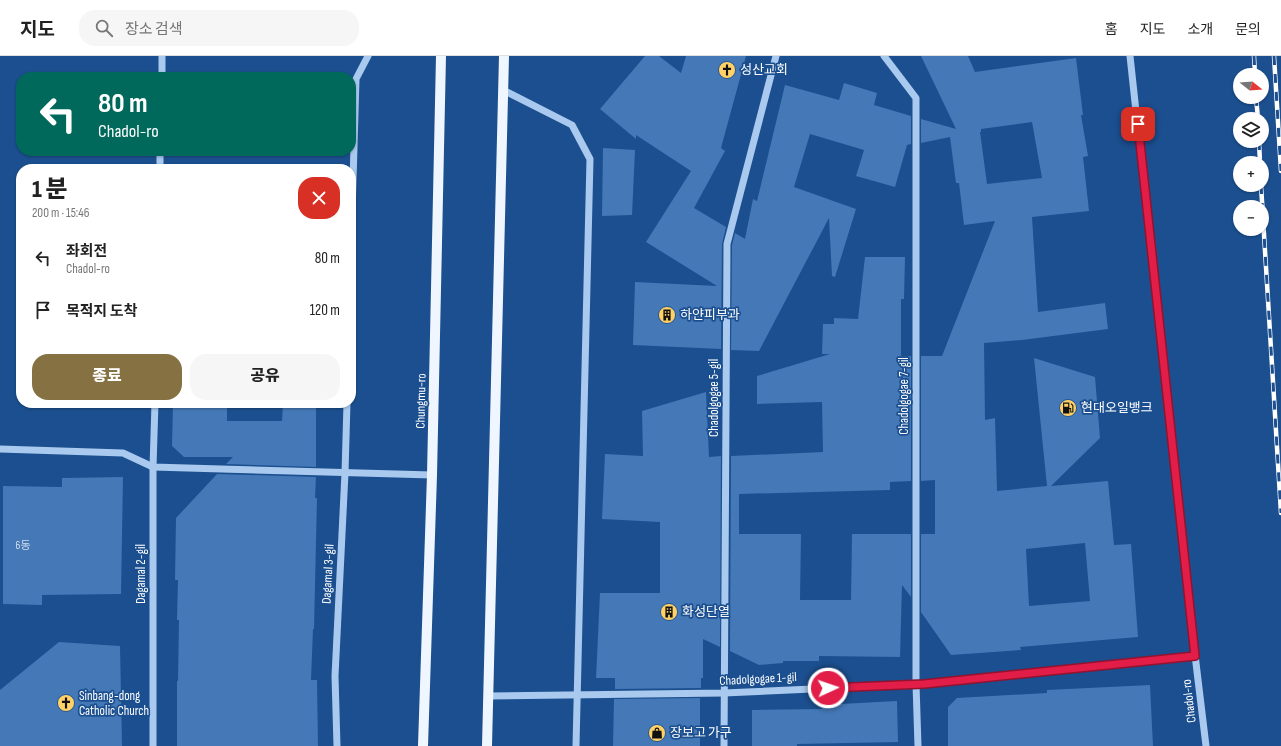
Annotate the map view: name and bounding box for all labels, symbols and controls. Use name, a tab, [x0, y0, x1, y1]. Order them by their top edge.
search box	[79, 10, 359, 46]
icon: search	[93, 17, 115, 39]
text: 지도	[20, 19, 55, 42]
text: 장소 검색	[125, 20, 183, 39]
text: 홈	[1105, 21, 1118, 38]
text: 지도	[1140, 21, 1165, 38]
text: 소개	[1187, 21, 1213, 38]
text: 문의	[1235, 21, 1261, 38]
church icon: 성산교회	[717, 60, 737, 80]
place label: 성산교회	[740, 62, 788, 78]
north arrow	[1233, 68, 1269, 104]
map controls	[1233, 68, 1269, 236]
text: 80 m	[98, 87, 147, 120]
icon: left	[32, 88, 84, 140]
pin	[1121, 107, 1155, 141]
button: layers	[1233, 112, 1269, 148]
icon: arrive	[1127, 113, 1149, 135]
text: Chadol-ro	[98, 121, 159, 142]
button: +	[1233, 156, 1269, 192]
text: 1 분	[32, 175, 68, 204]
button: close	[298, 177, 340, 219]
button: −	[1233, 200, 1269, 236]
text: 200 m · 15:46	[32, 205, 89, 221]
text: 좌회전	[66, 242, 107, 261]
icon: left	[32, 247, 54, 269]
text: 80 m	[315, 249, 340, 268]
text: Chadol-ro	[66, 261, 110, 277]
icon: arrive	[32, 299, 54, 321]
text: 120 m	[310, 301, 340, 320]
text: 목적지 도착	[66, 302, 137, 321]
building icon: 하얀피부과	[657, 305, 677, 325]
place label: 하얀피부과	[680, 307, 740, 323]
button: 종료	[32, 354, 182, 400]
button: 공유	[190, 354, 340, 400]
street label: Chadolgogae 7-gil	[896, 357, 912, 435]
street label: Chadolgogae 5-gil	[706, 359, 722, 437]
street label: Chungmu-ro	[413, 373, 429, 429]
fuel station icon: 현대오일뱅크	[1058, 398, 1078, 418]
place label: 현대오일뱅크	[1081, 400, 1153, 416]
house number: 6동	[16, 539, 30, 552]
street label: Dagamal 2-gil	[133, 544, 149, 604]
street label: Dagamal 3-gil	[318, 544, 338, 604]
building icon: 화성단열	[659, 602, 679, 622]
place label: 화성단열	[682, 604, 730, 620]
position arrow	[807, 667, 849, 709]
street label: Chadolgogae 1-gil	[719, 669, 797, 689]
street label: Chadol-ro	[1178, 678, 1200, 724]
place label: Sinbang-dong Catholic Church	[79, 688, 149, 719]
church icon: Sinbang-dong Catholic Church	[56, 693, 76, 713]
shop icon: 장보고 가구	[647, 723, 667, 743]
place label: 장보고 가구	[670, 725, 732, 741]

